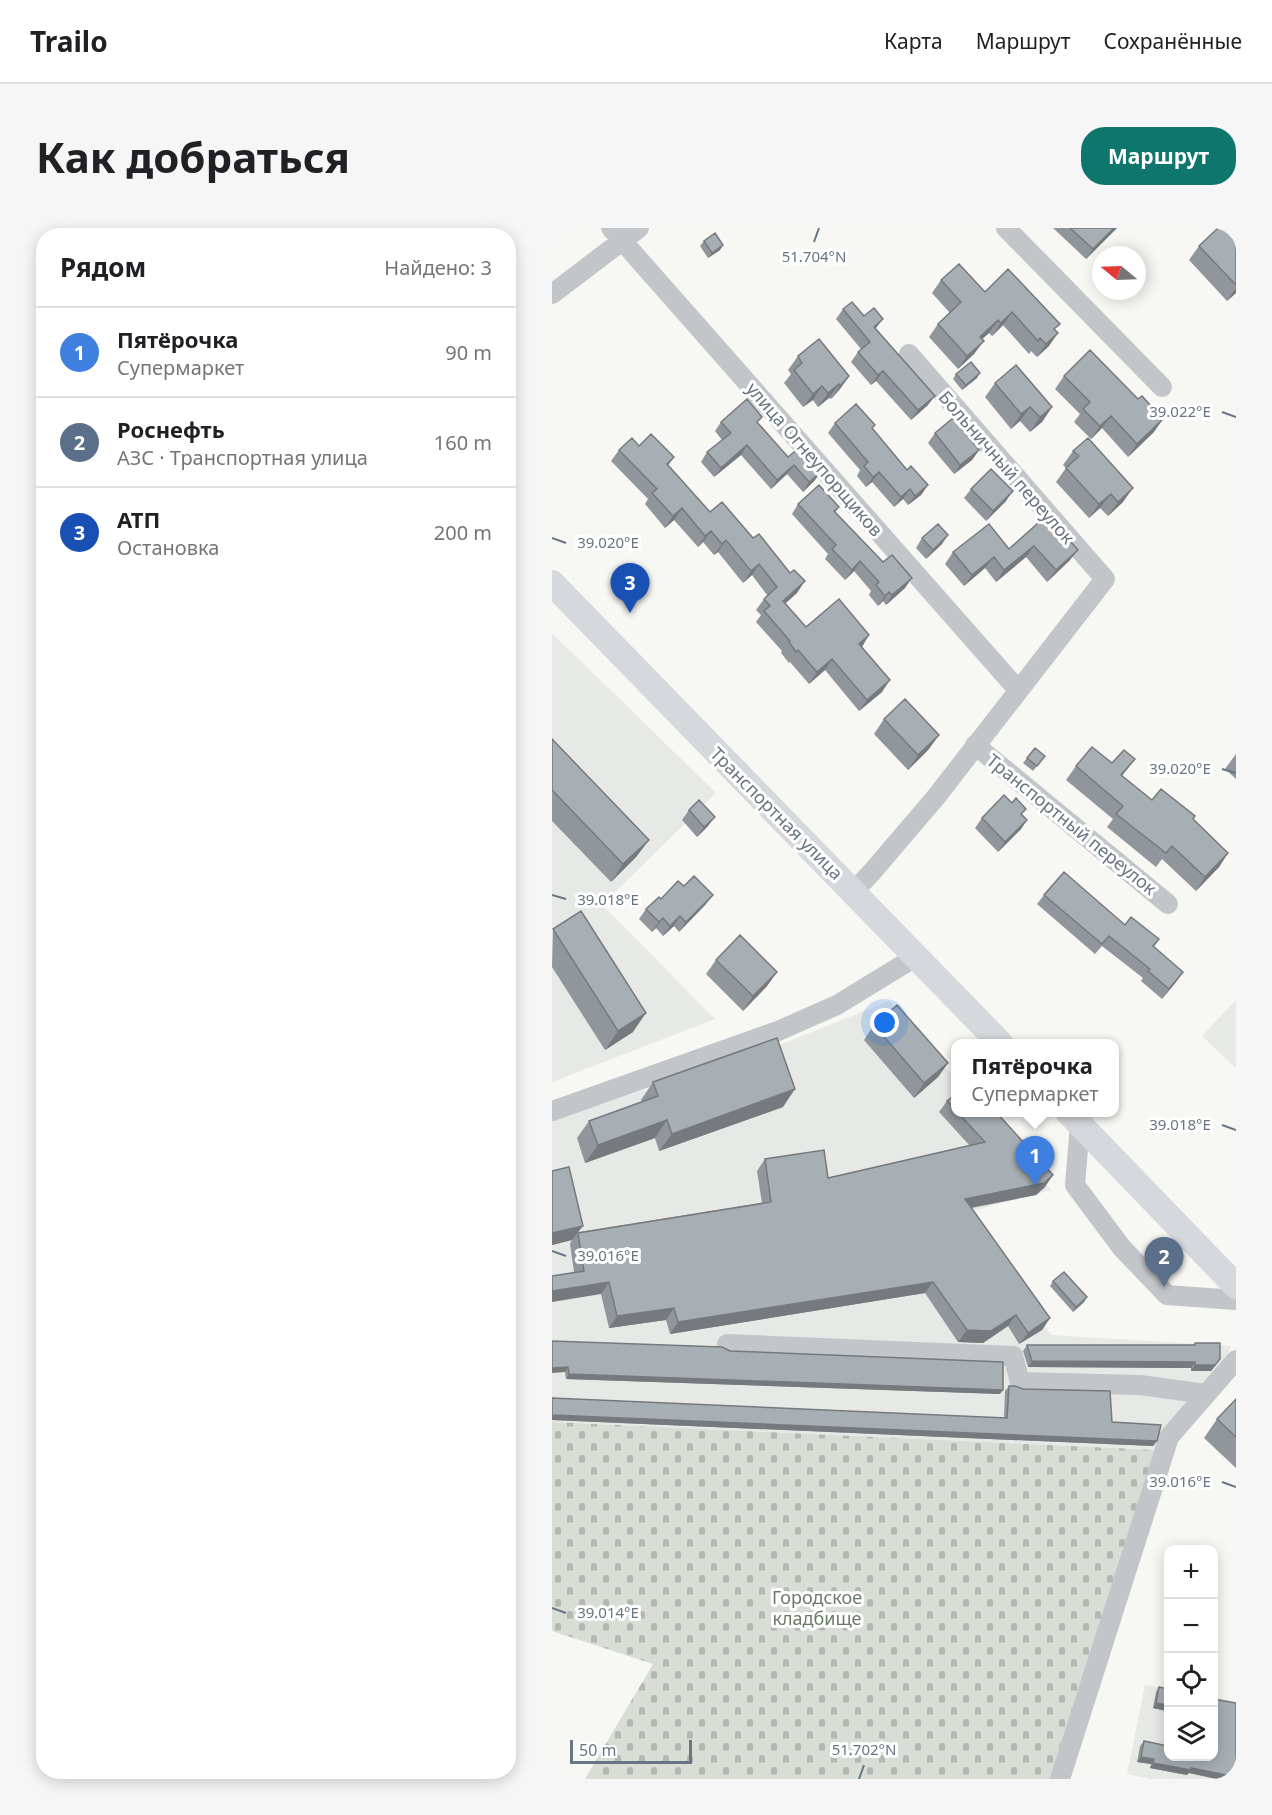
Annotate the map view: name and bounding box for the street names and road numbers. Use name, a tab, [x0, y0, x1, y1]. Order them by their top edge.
street label: улица Огнеупорщиков	[741, 377, 889, 541]
street label: Больничный переулок	[934, 385, 1081, 549]
street label: Транспортная улица	[705, 741, 849, 885]
street label: Транспортный переулок	[982, 748, 1162, 900]

